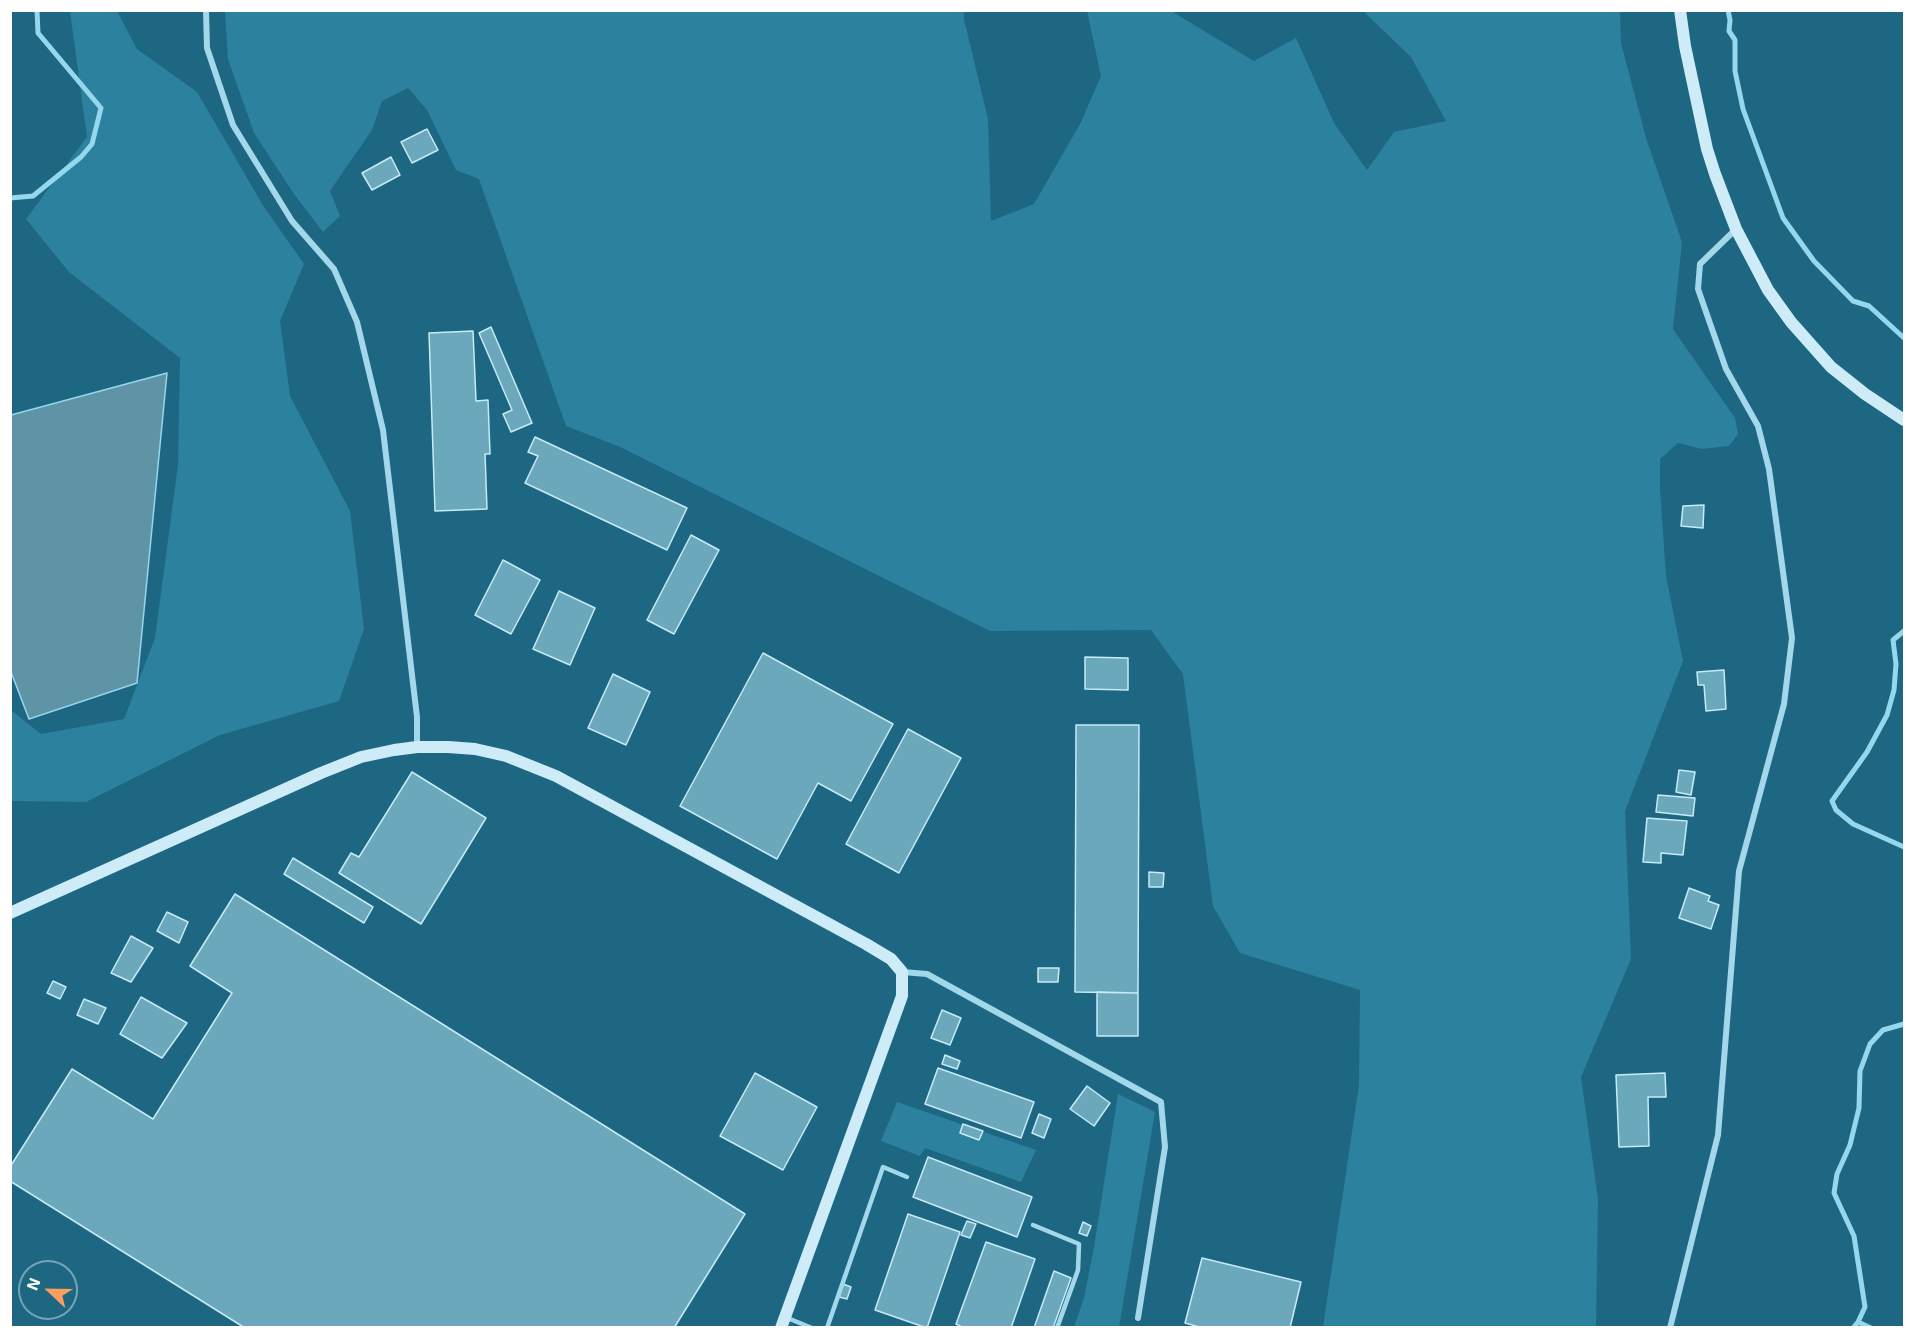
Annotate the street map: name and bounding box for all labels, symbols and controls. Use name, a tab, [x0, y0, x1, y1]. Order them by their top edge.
north arrow	[18, 1260, 78, 1320]
text: N	[22, 1275, 44, 1293]

